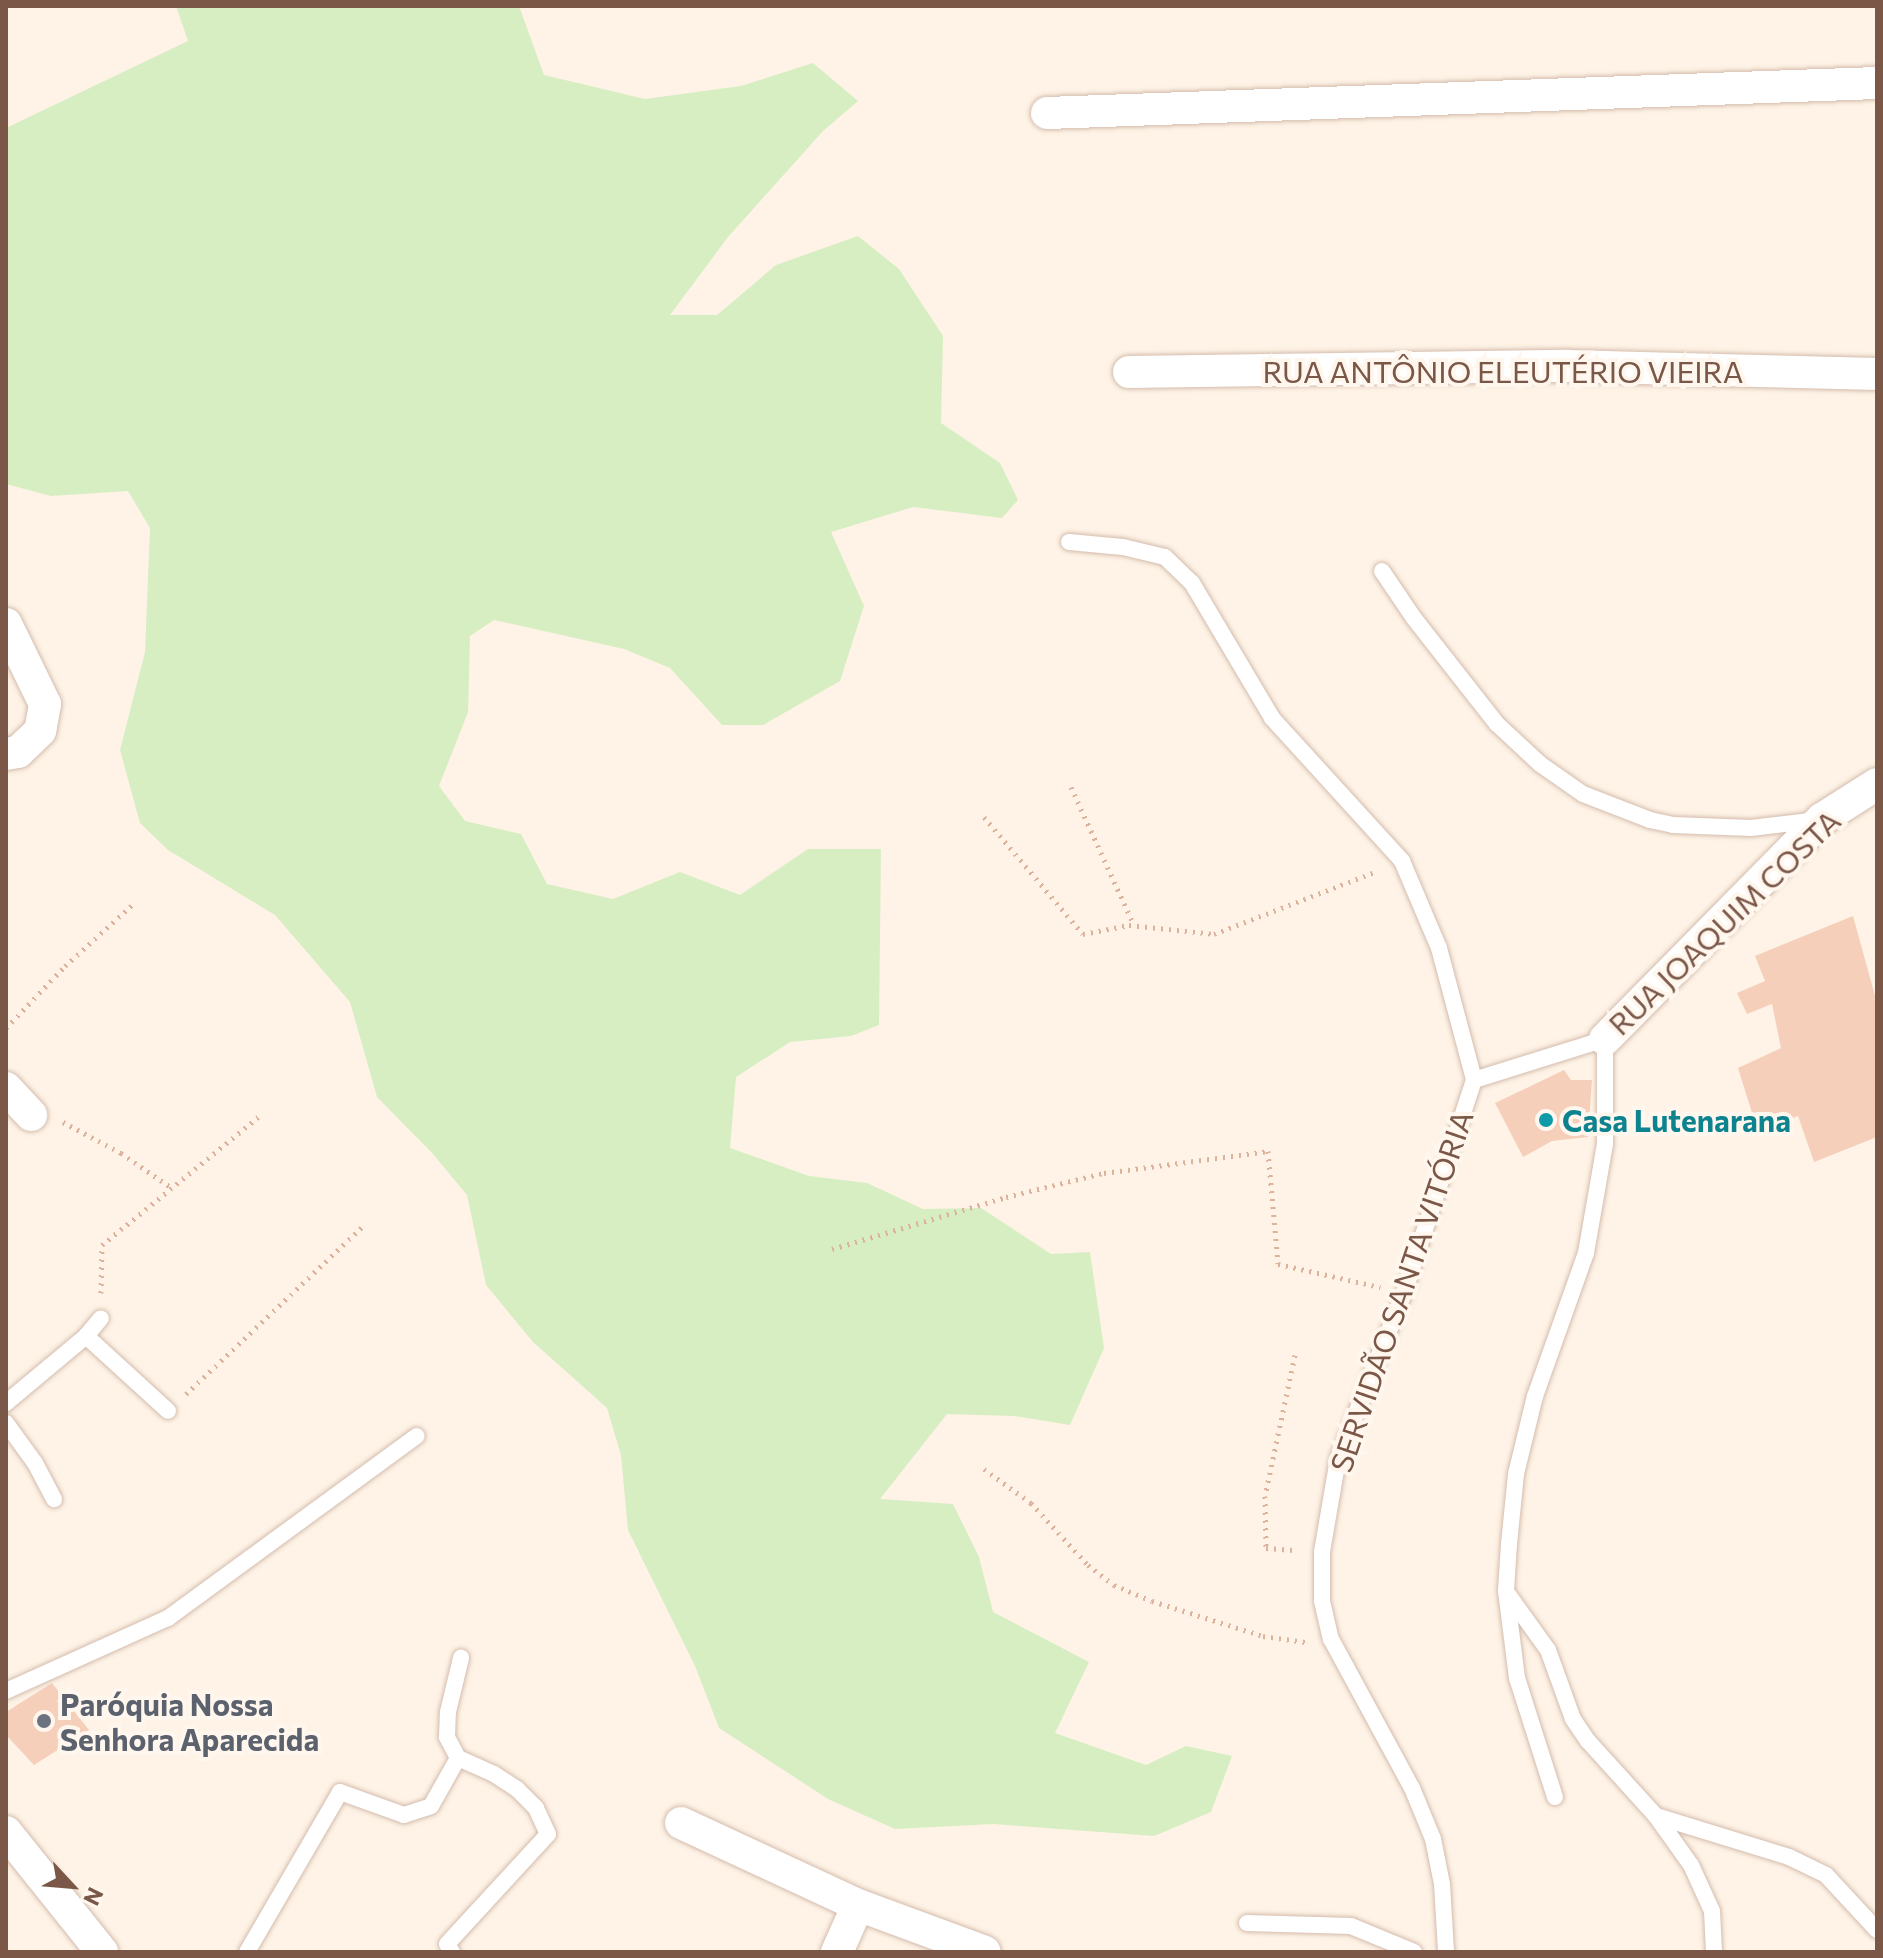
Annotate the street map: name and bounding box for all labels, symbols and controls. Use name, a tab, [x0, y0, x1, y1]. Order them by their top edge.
street label: RUA ANTÔNIO ELEUTÉRIO VIEIRA	[1263, 353, 1743, 389]
street label: RUA JOAQUIM COSTA	[1601, 802, 1847, 1042]
place label: Casa Lutenarana	[1562, 1102, 1791, 1138]
street label: SERVIDÃO SANTA VITÓRIA	[1322, 1105, 1480, 1477]
marker: Casa Lutenarana	[1537, 1111, 1555, 1129]
place label: Paróquia Nossa Senhora Aparecida	[60, 1686, 319, 1756]
marker: Paróquia Nossa Senhora Aparecida	[35, 1712, 53, 1730]
north arrow	[32, 1846, 112, 1926]
text: N	[78, 1883, 110, 1910]

